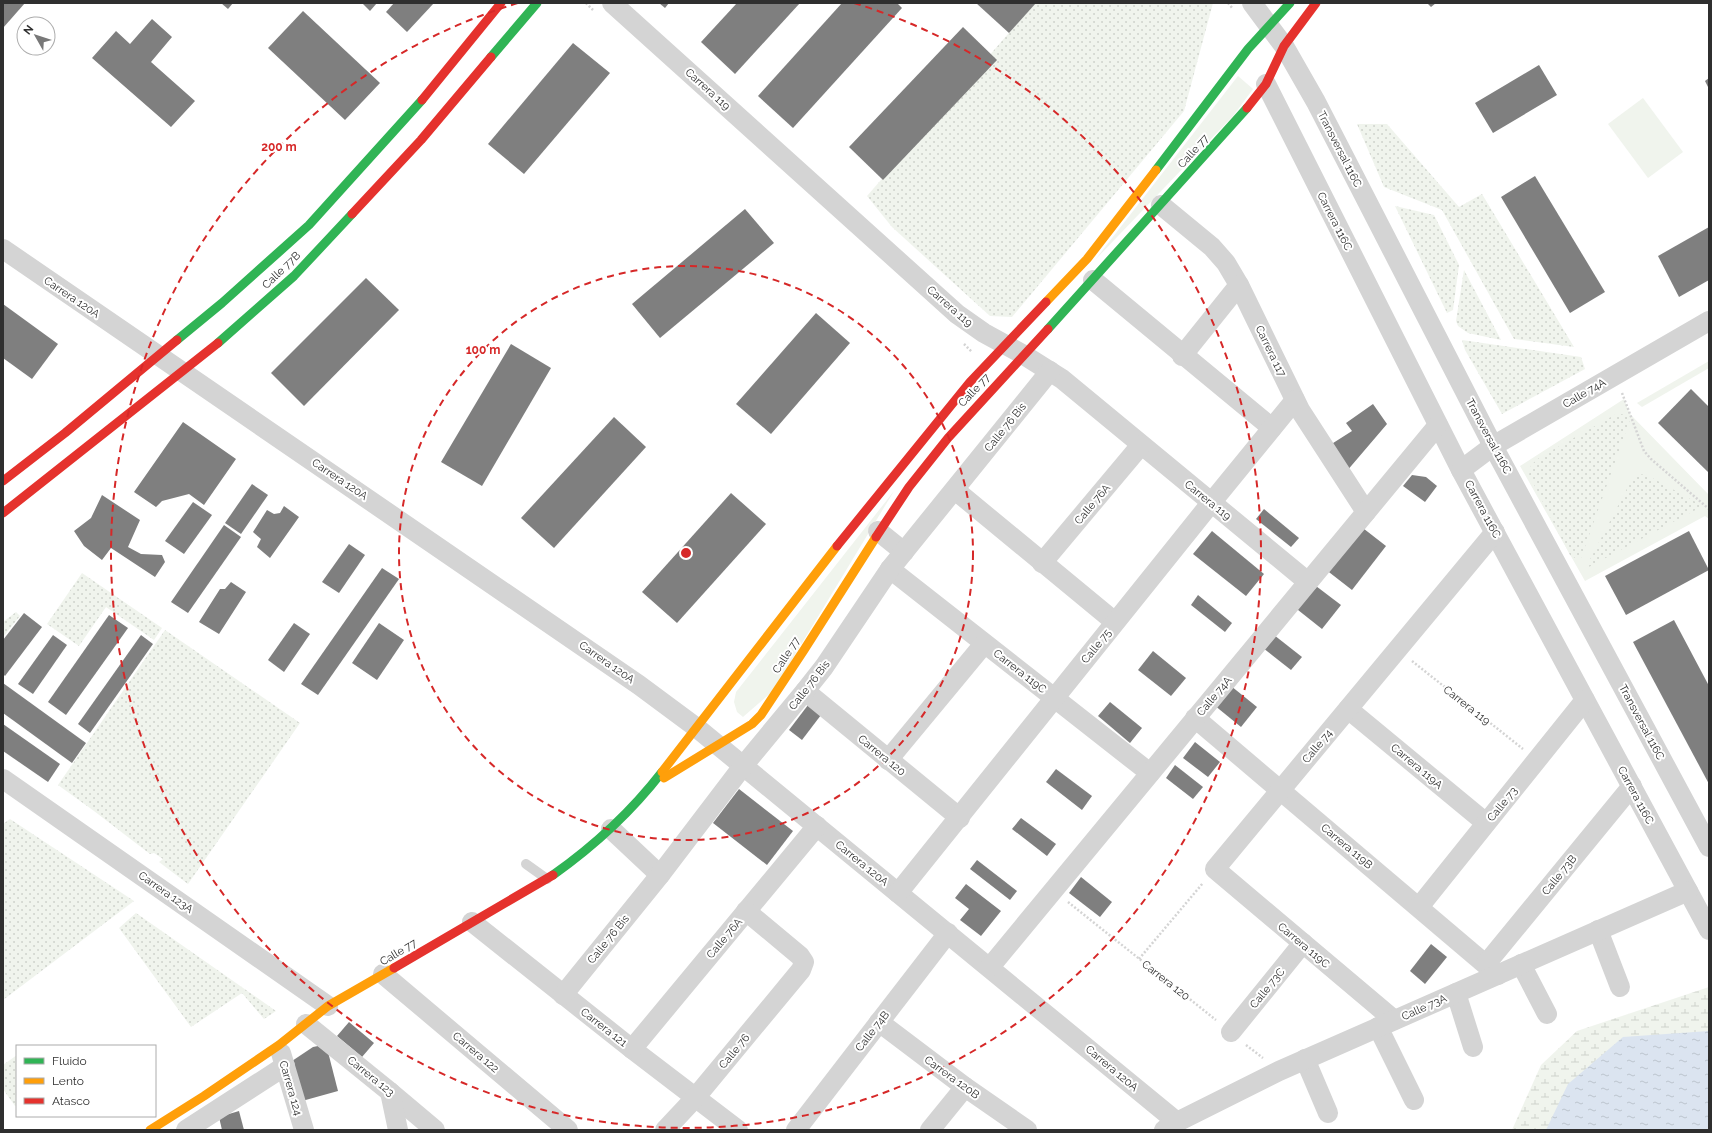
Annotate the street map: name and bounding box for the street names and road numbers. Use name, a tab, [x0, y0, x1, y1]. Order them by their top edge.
street label: Carrera 119	[682, 66, 733, 113]
street label: Transversal 116C	[1315, 109, 1365, 190]
street label: Calle 77	[1175, 132, 1212, 171]
street label: Carrera 116C	[1314, 190, 1355, 253]
street label: Calle 77B	[260, 249, 303, 292]
street label: Carrera 120A	[41, 274, 103, 321]
street label: Carrera 119	[924, 283, 975, 330]
street label: Carrera 117	[1253, 323, 1289, 379]
street label: Calle 77	[956, 371, 993, 410]
street label: Calle 74A	[1560, 376, 1609, 411]
street label: Transversal 116C	[1463, 396, 1514, 477]
street label: Calle 76 Bis	[982, 400, 1029, 454]
street label: Carrera 120A	[309, 456, 371, 503]
street label: Carrera 119	[1182, 478, 1234, 523]
street label: Carrera 116C	[1462, 478, 1503, 541]
street label: Calle 76A	[1072, 481, 1113, 527]
street label: Calle 75	[1079, 626, 1114, 666]
street label: Calle 77	[770, 635, 803, 676]
street label: Carrera 120A	[577, 639, 637, 687]
street label: Carrera 119C	[991, 647, 1049, 696]
street label: Calle 76 Bis	[786, 658, 833, 713]
street label: Calle 74A	[1194, 674, 1235, 719]
street label: Transversal 116C	[1616, 682, 1667, 763]
street label: Carrera 119	[1441, 683, 1493, 728]
street label: Calle 74	[1300, 727, 1335, 766]
street label: Carrera 120	[855, 732, 908, 779]
street label: Carrera 119A	[1388, 741, 1446, 792]
street label: Carrera 116C	[1615, 764, 1656, 827]
street label: Calle 73	[1485, 784, 1520, 824]
street label: Carrera 119B	[1318, 821, 1375, 872]
street label: Carrera 120A	[832, 838, 891, 889]
street label: Calle 73B	[1539, 853, 1580, 898]
street label: Carrera 123A	[136, 869, 196, 916]
street label: Calle 76 Bis	[585, 912, 632, 966]
street label: Calle 76A	[704, 915, 745, 961]
street label: Carrera 119C	[1275, 920, 1333, 971]
street label: Calle 77	[378, 936, 419, 968]
street label: Carrera 120	[1139, 958, 1192, 1003]
street label: Calle 73C	[1247, 965, 1288, 1011]
street label: Calle 73A	[1400, 992, 1449, 1023]
street label: Carrera 121	[578, 1005, 630, 1050]
street label: Calle 74B	[853, 1009, 892, 1054]
street label: Carrera 122	[450, 1029, 502, 1076]
street label: Calle 76	[716, 1031, 753, 1071]
street label: Carrera 120A	[1083, 1043, 1141, 1094]
street label: Carrera 120B	[922, 1053, 982, 1102]
street label: Carrera 123	[345, 1054, 397, 1099]
street label: Carrera 124	[276, 1059, 305, 1117]

